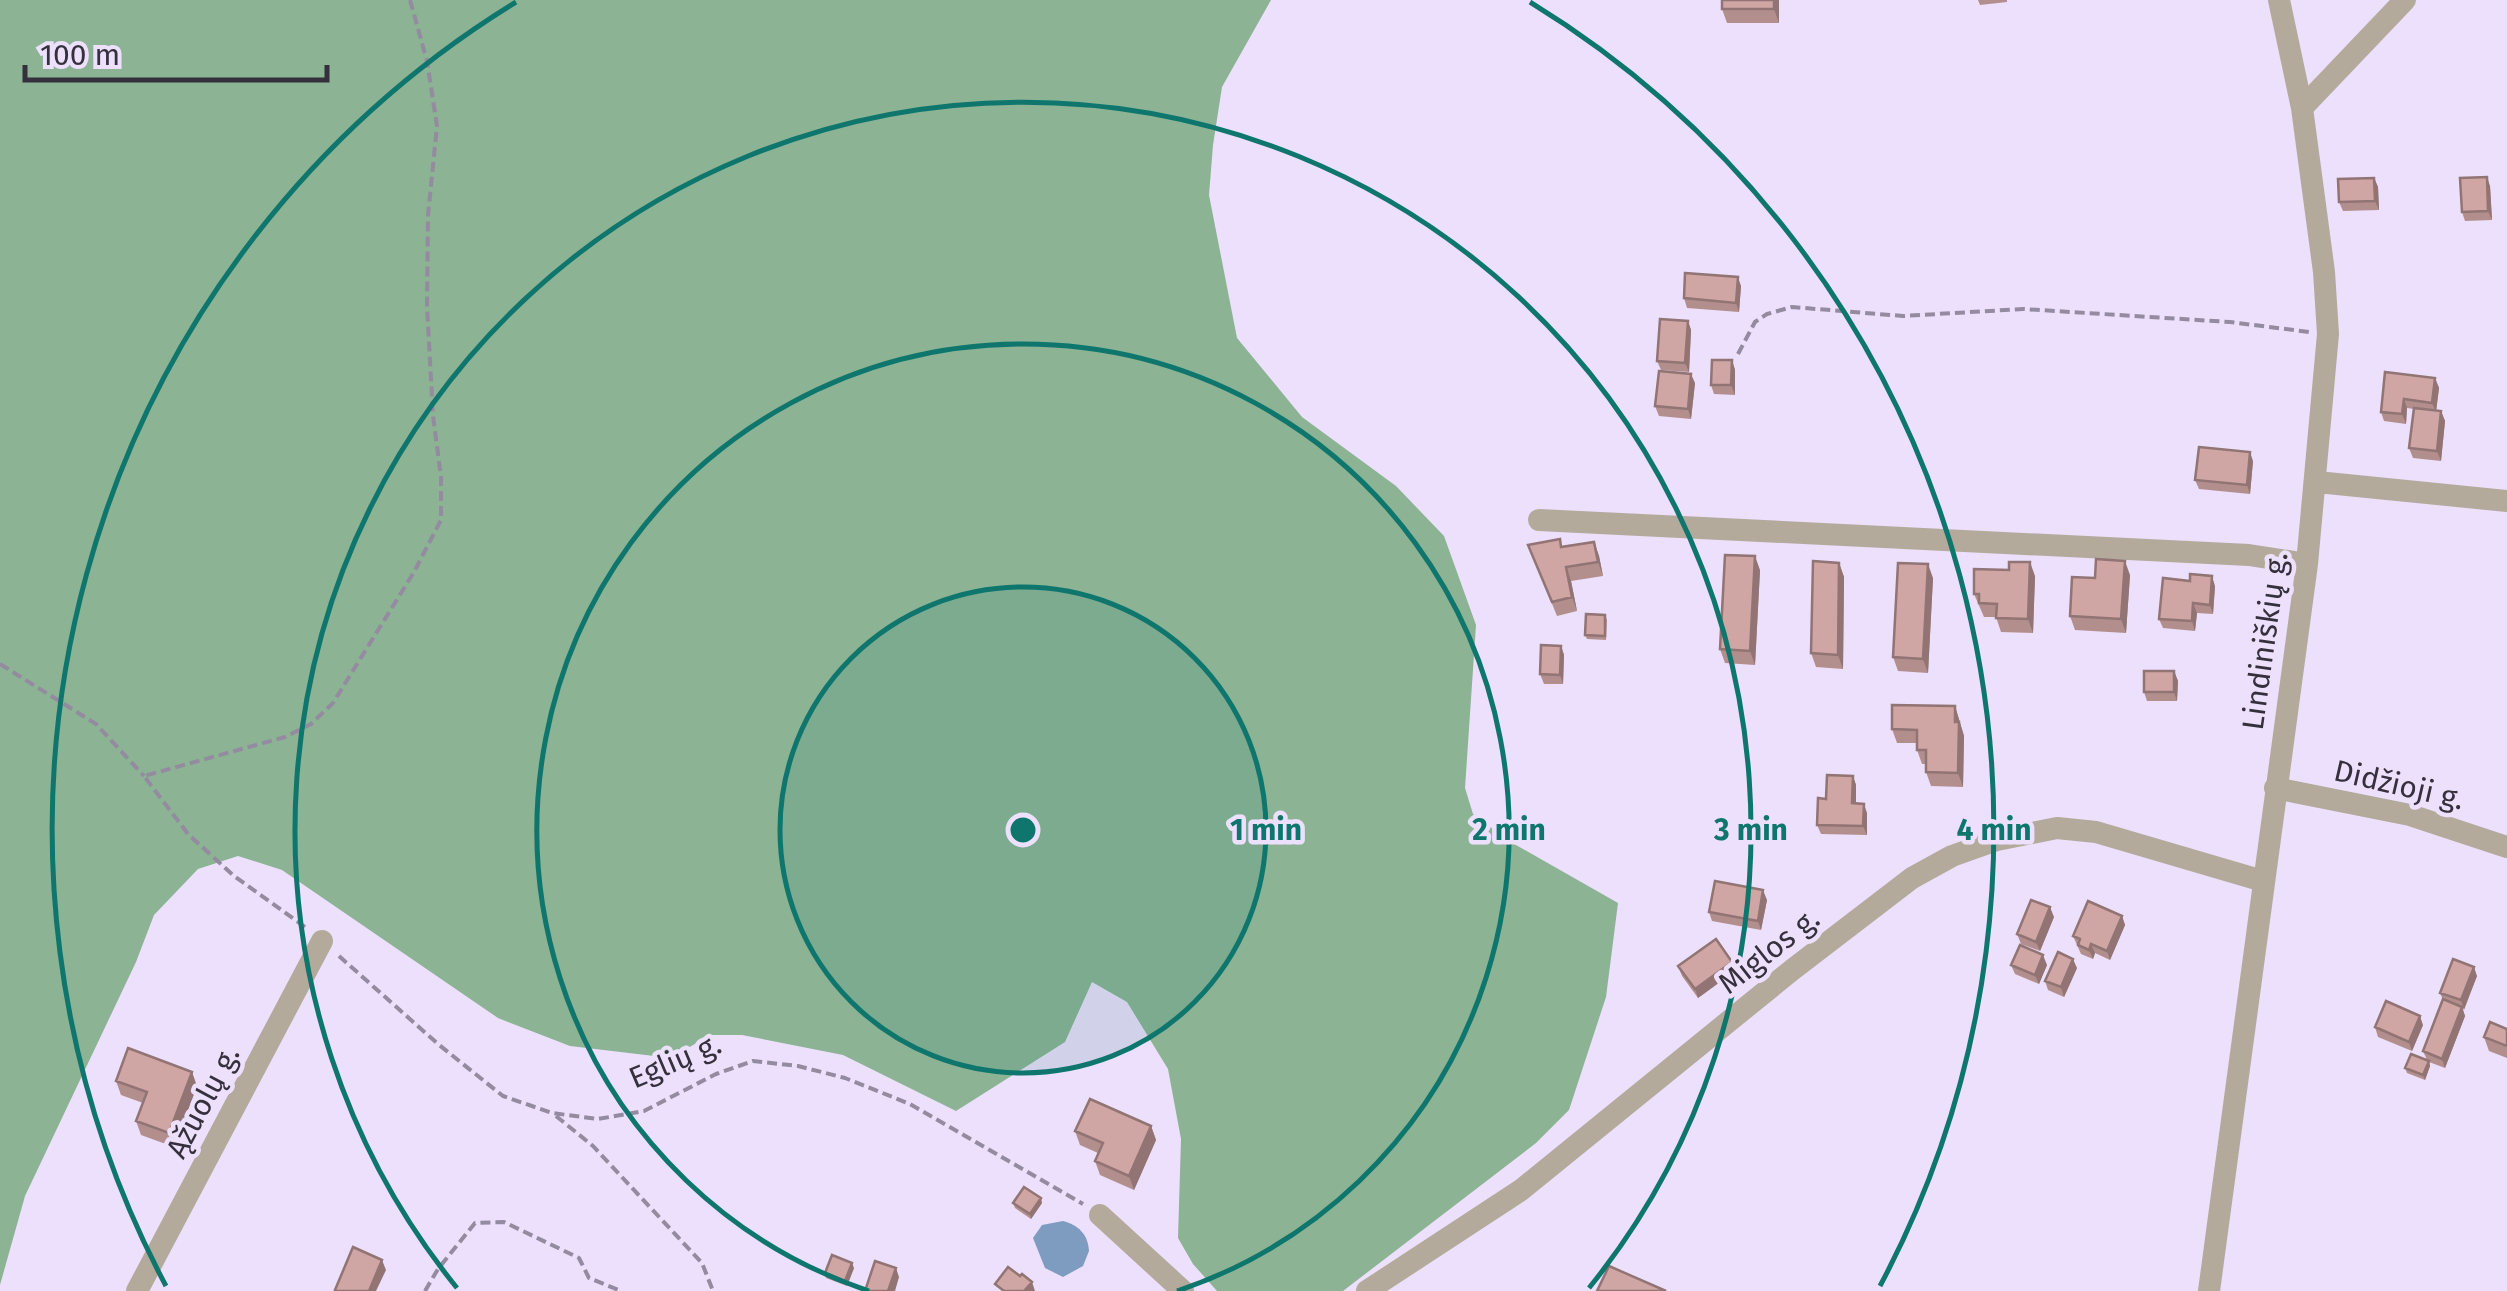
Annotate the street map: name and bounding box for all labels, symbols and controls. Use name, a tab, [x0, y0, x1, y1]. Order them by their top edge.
scale bar	[25, 20, 328, 82]
text: 100 m	[40, 37, 120, 73]
street label: Lindiniškių g.	[2235, 550, 2295, 732]
street label: Didžioji g.	[2330, 753, 2468, 817]
centre of rings	[1005, 812, 1041, 848]
text: 1 min	[1230, 812, 1302, 848]
text: 2 min	[1472, 812, 1546, 848]
text: 3 min	[1713, 812, 1788, 848]
text: 4 min	[1956, 812, 2032, 848]
street label: Miglos g.	[1711, 900, 1827, 1002]
street label: Eglių g.	[624, 1026, 726, 1096]
street label: Ąžuolų g.	[158, 1040, 248, 1164]

